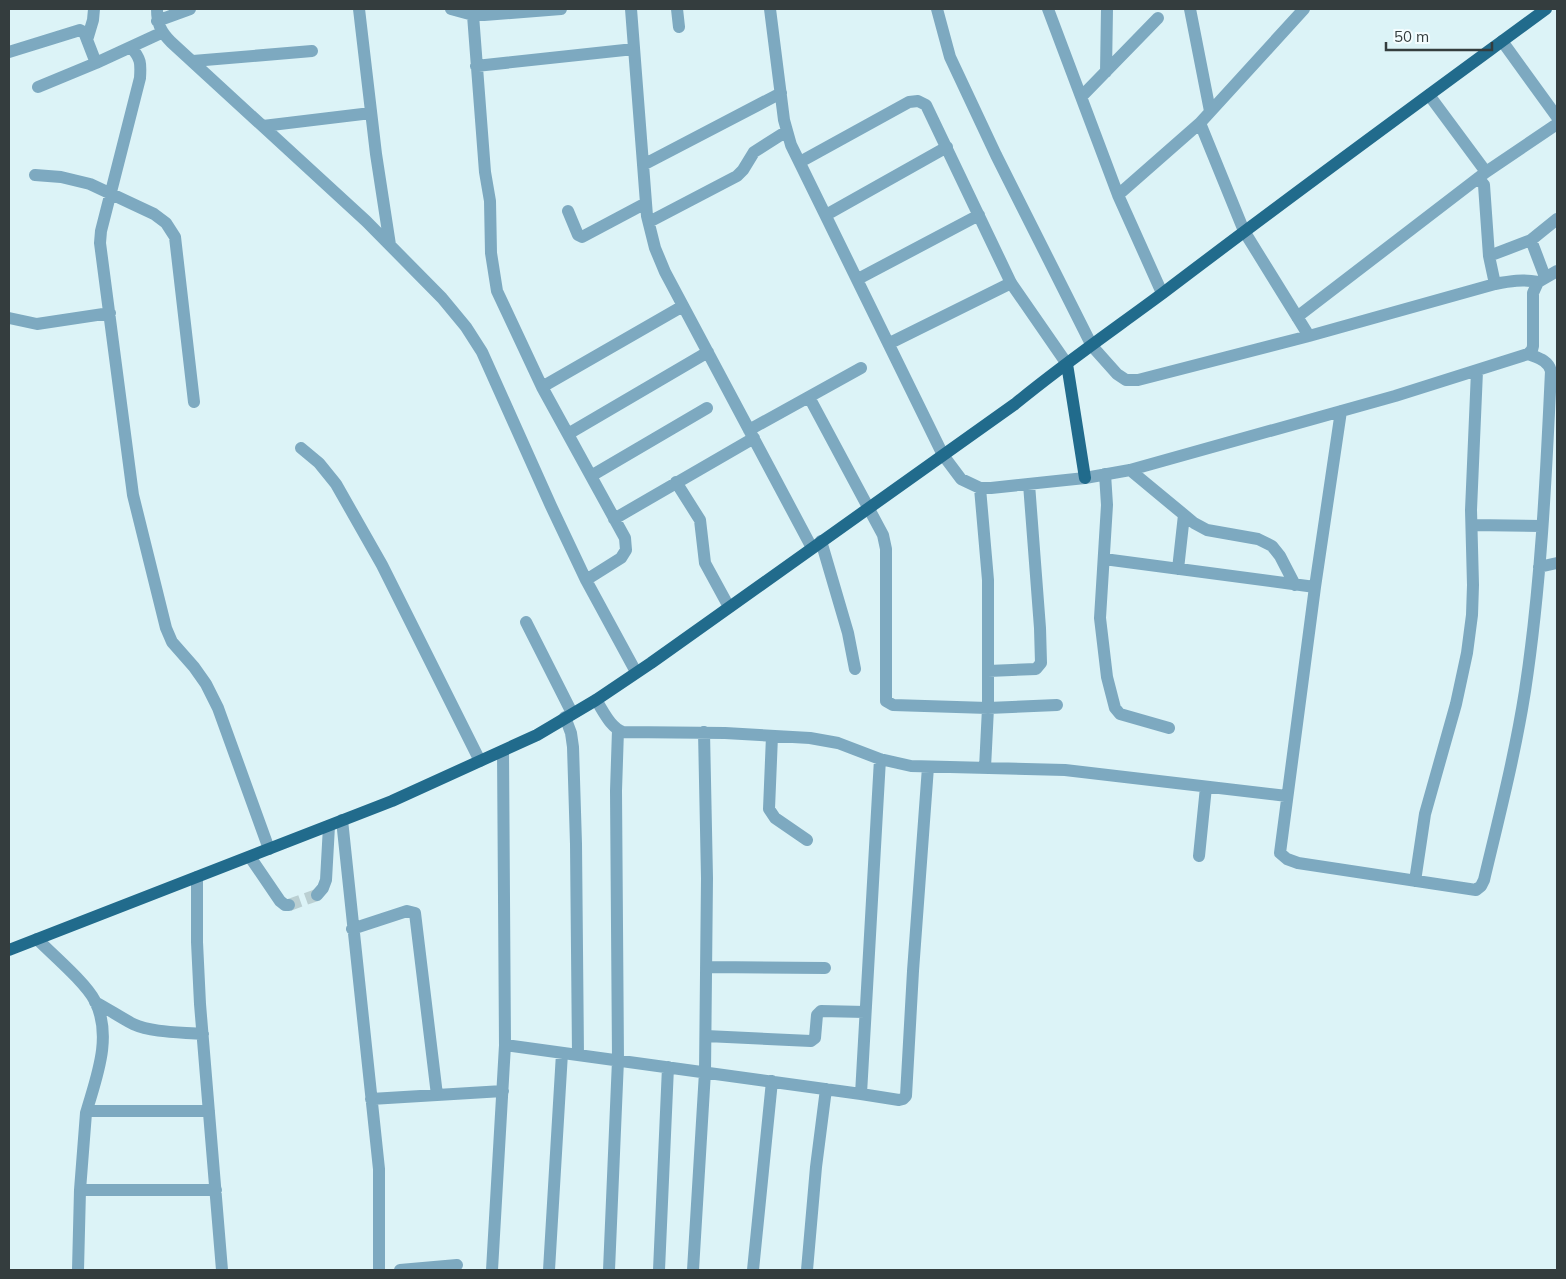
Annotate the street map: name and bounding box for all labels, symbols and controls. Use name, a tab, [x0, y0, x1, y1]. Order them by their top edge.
scale bar	[1386, 20, 1492, 52]
text: 50 m	[1394, 27, 1429, 46]

